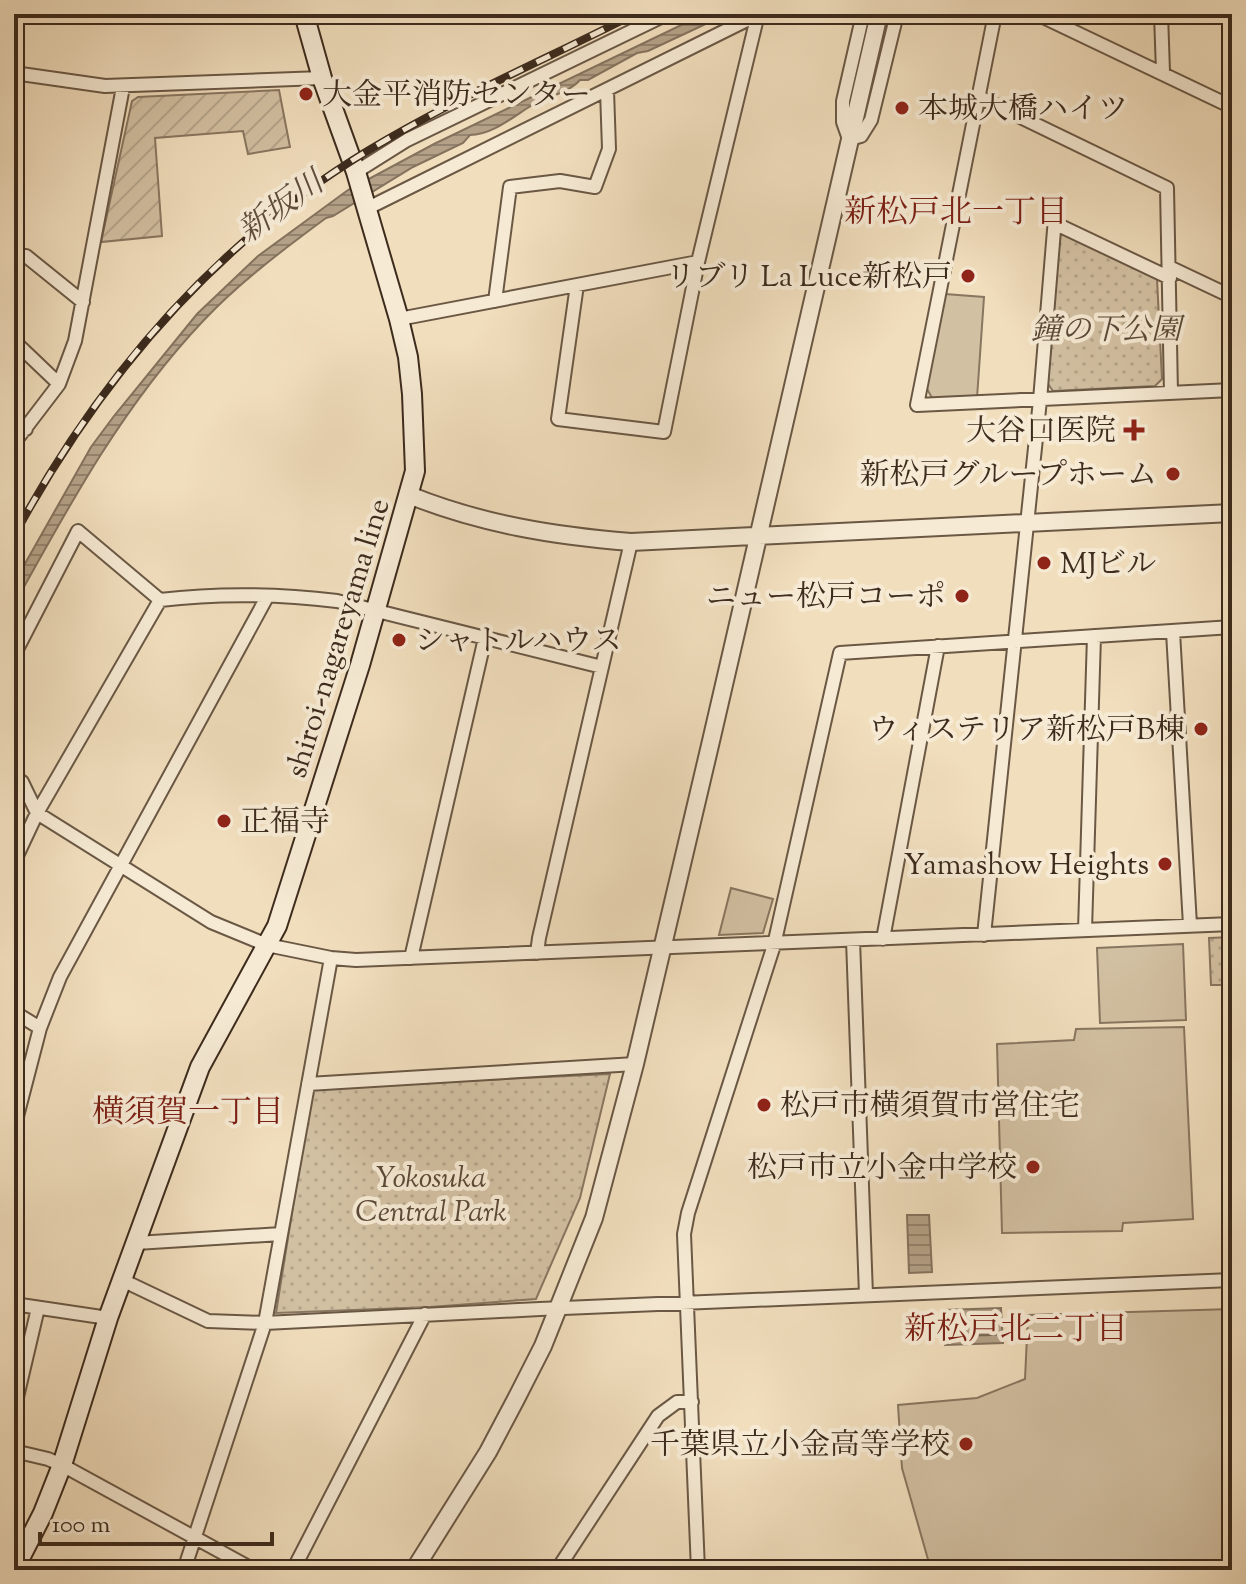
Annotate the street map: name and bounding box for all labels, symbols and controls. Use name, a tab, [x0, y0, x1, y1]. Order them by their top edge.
place label: 大金平消防センター	[322, 75, 591, 118]
marker: 大金平消防センター	[297, 85, 315, 103]
place label: 本城大橋ハイツ	[918, 89, 1128, 132]
marker: 本城大橋ハイツ	[893, 99, 911, 117]
water label: 新坂川	[229, 160, 337, 255]
district label: 新松戸北一丁目	[844, 191, 1068, 237]
place label: リブリ La Luce新松戸	[666, 257, 952, 300]
marker: リブリ La Luce新松戸	[959, 267, 977, 285]
park label: 鐘の下公園	[1031, 310, 1186, 353]
place label: 大谷口医院	[966, 411, 1116, 454]
marker: 大谷口医院	[1123, 419, 1145, 441]
place label: 新松戸グループホーム	[859, 455, 1157, 498]
marker: 新松戸グループホーム	[1164, 465, 1182, 483]
street label: shiroi-nagareyama line	[276, 494, 402, 784]
place label: MJビル	[1060, 544, 1156, 587]
marker: MJビル	[1035, 554, 1053, 572]
place label: ニュー松戸コーポ	[706, 577, 946, 620]
marker: ニュー松戸コーポ	[953, 587, 971, 605]
place label: シャトルハウス	[415, 621, 621, 664]
marker: シャトルハウス	[390, 631, 408, 649]
place label: ウィステリア新松戸B棟	[869, 710, 1185, 753]
marker: ウィステリア新松戸B棟	[1192, 720, 1210, 738]
place label: 正福寺	[240, 802, 330, 845]
marker: 正福寺	[215, 812, 233, 830]
place label: Yamashow Heights	[904, 845, 1149, 888]
marker: Yamashow Heights	[1156, 855, 1174, 873]
place label: 松戸市横須賀市営住宅	[780, 1086, 1080, 1129]
district label: 横須賀一丁目	[92, 1091, 284, 1137]
marker: 松戸市横須賀市営住宅	[755, 1096, 773, 1114]
place label: 松戸市立小金中学校	[747, 1148, 1017, 1191]
park label: Yokosuka Central Park	[355, 1158, 507, 1235]
marker: 松戸市立小金中学校	[1024, 1158, 1042, 1176]
district label: 新松戸北二丁目	[904, 1308, 1128, 1354]
place label: 千葉県立小金高等学校	[650, 1425, 950, 1468]
marker: 千葉県立小金高等学校	[957, 1435, 975, 1453]
scale bar	[40, 1496, 272, 1546]
text: 100 m	[52, 1509, 110, 1543]

